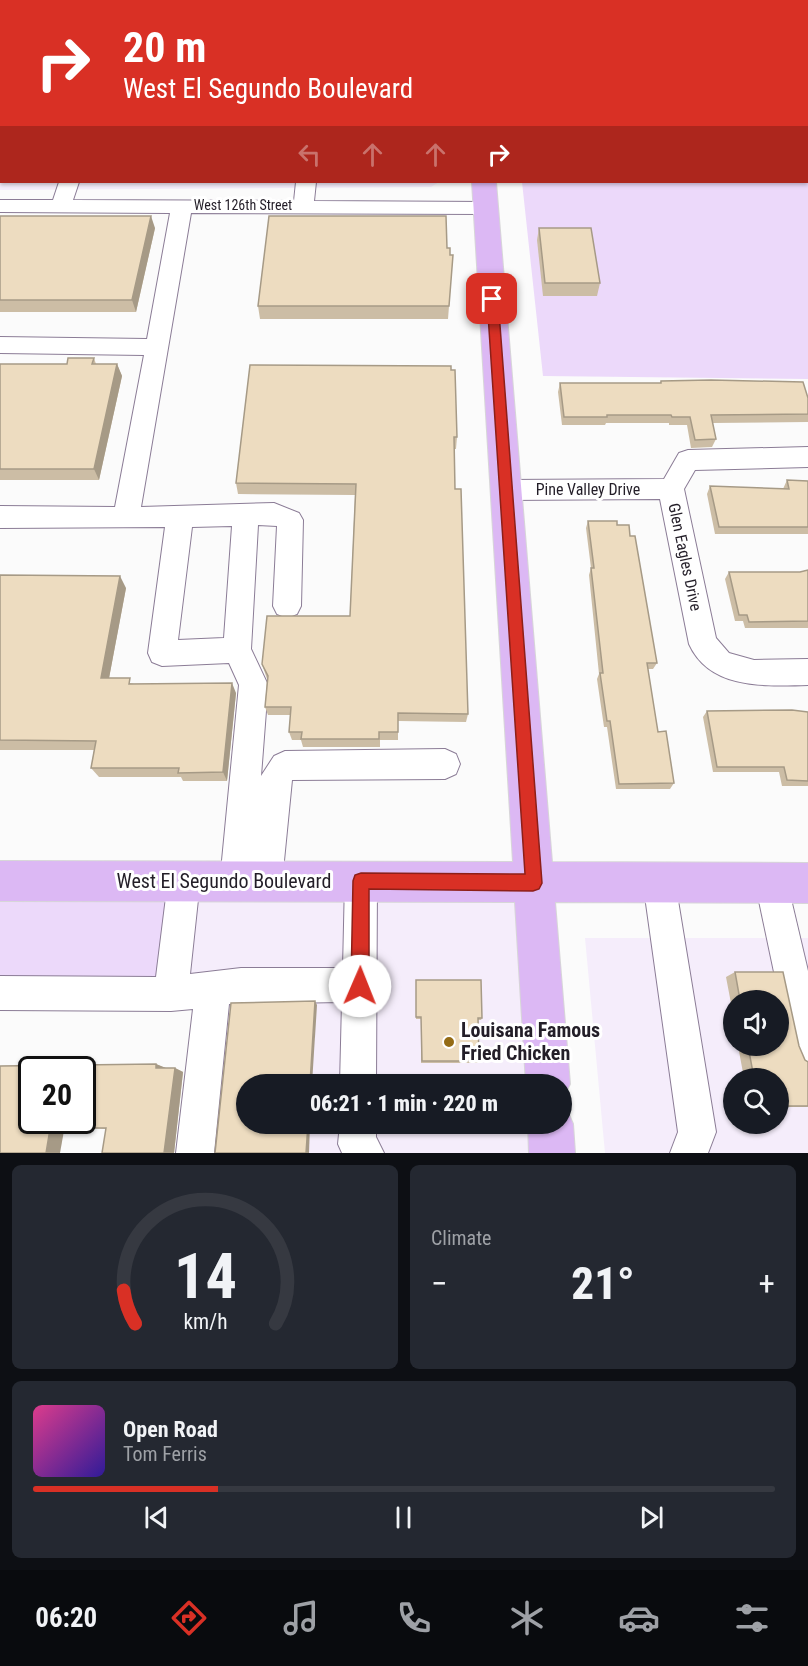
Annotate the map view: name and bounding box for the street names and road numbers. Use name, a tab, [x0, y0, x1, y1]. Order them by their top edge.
street label: West 126th Street	[194, 197, 292, 213]
street label: Pine Valley Drive	[536, 480, 640, 499]
street label: Glen Eagles Drive	[664, 501, 706, 613]
street label: West El Segundo Boulevard	[117, 869, 331, 893]

